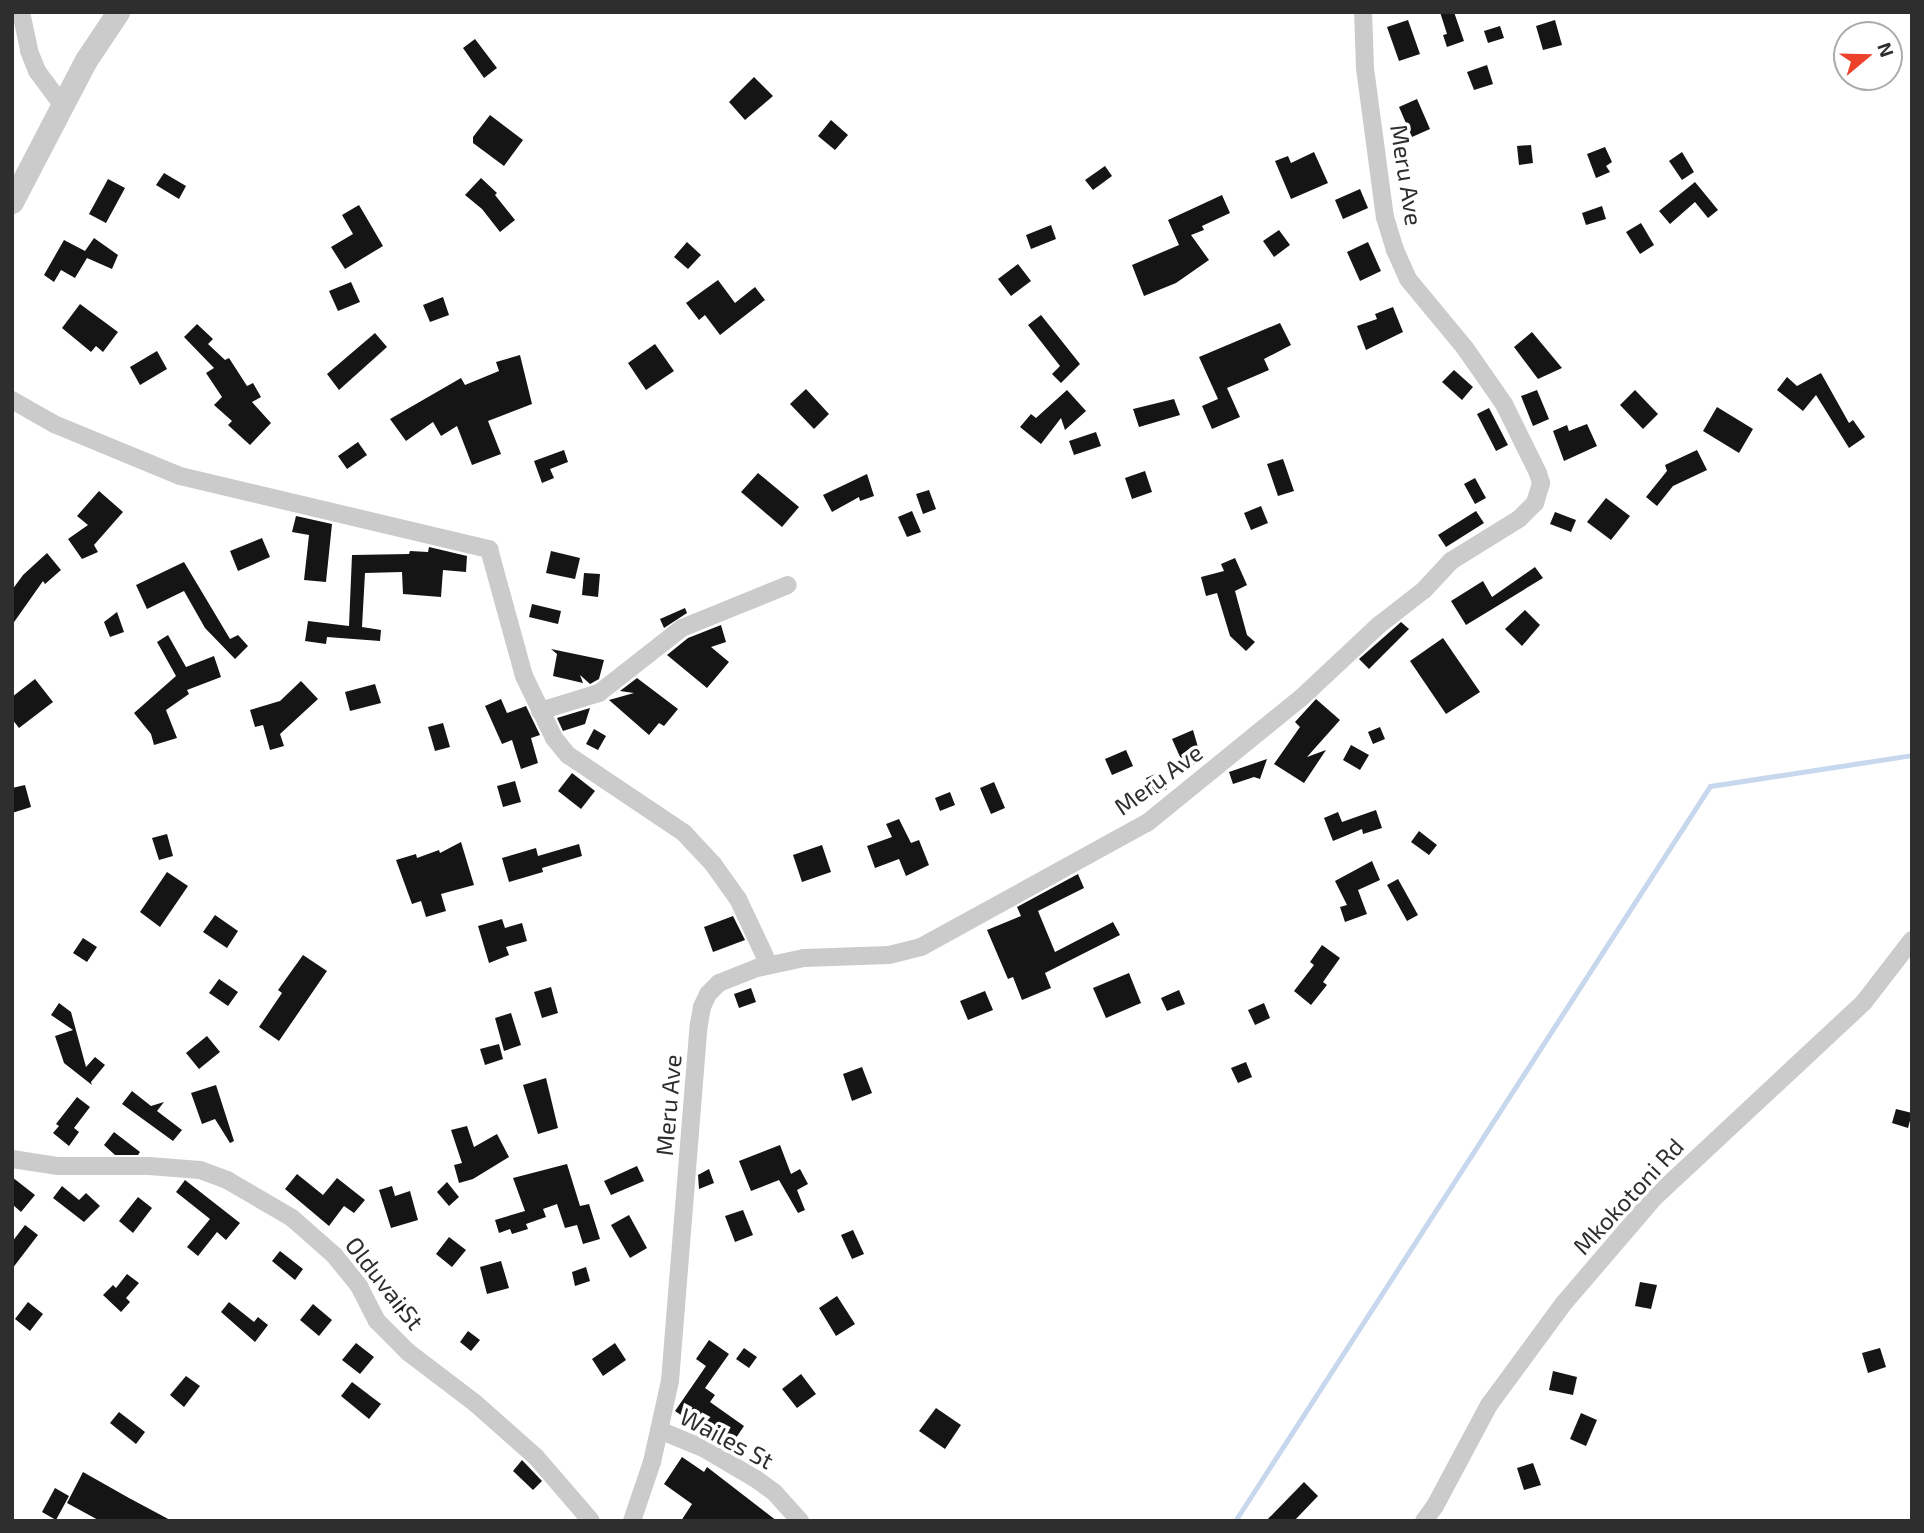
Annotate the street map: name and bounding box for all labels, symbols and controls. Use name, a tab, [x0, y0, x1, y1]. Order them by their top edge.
north arrow	[1833, 21, 1903, 91]
text: N	[1873, 39, 1900, 60]
street label: Meru Ave	[1385, 122, 1429, 228]
street label: Meru Ave	[1108, 737, 1208, 821]
street label: Meru Ave	[649, 1053, 687, 1157]
street label: Mkokotoni Rd	[1567, 1132, 1689, 1260]
street label: Olduvai St	[340, 1231, 430, 1335]
street label: Wailes St	[675, 1401, 779, 1475]

